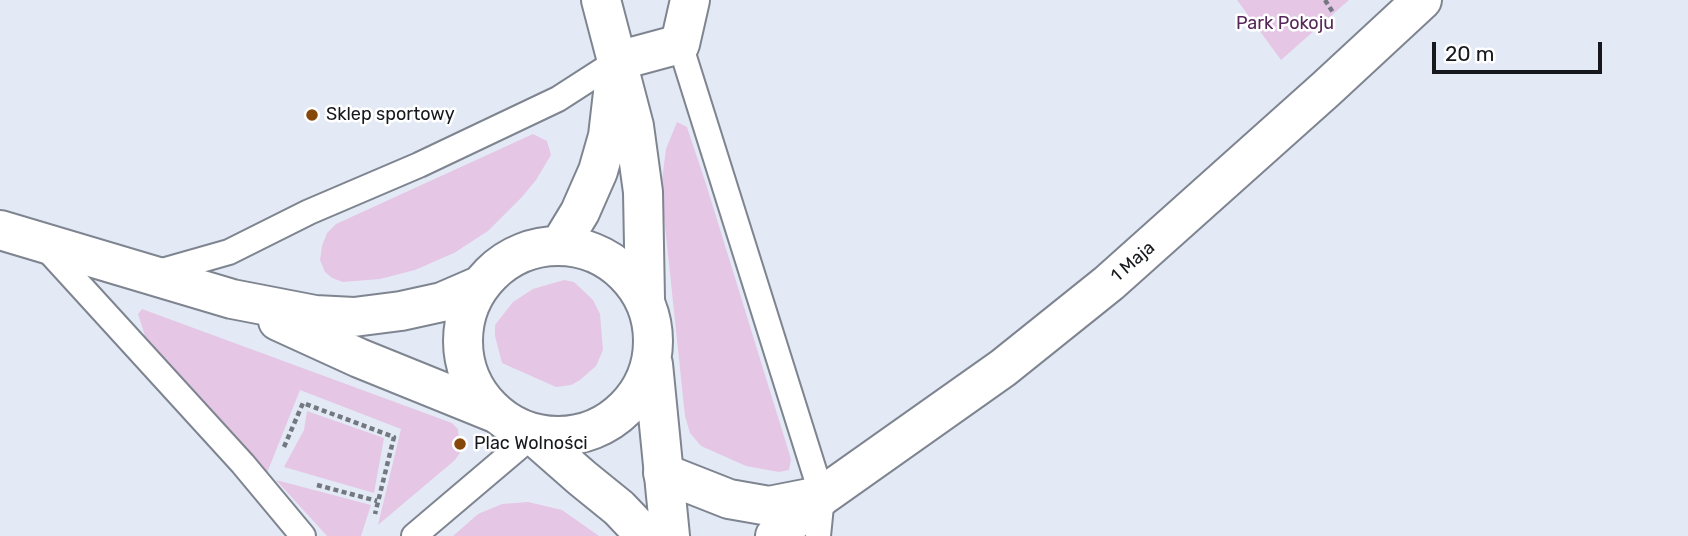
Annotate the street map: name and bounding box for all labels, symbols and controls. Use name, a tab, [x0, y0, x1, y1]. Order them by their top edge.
park label: Park Pokoju	[1236, 13, 1334, 35]
scale bar	[1436, 28, 1606, 72]
text: 20 m	[1445, 41, 1494, 66]
place label: Sklep sportowy	[326, 104, 455, 126]
marker: Sklep sportowy	[304, 107, 320, 123]
street label: 1 Maja	[1107, 237, 1159, 287]
place label: Plac Wolności	[474, 433, 588, 455]
marker: Plac Wolności	[452, 436, 468, 452]

